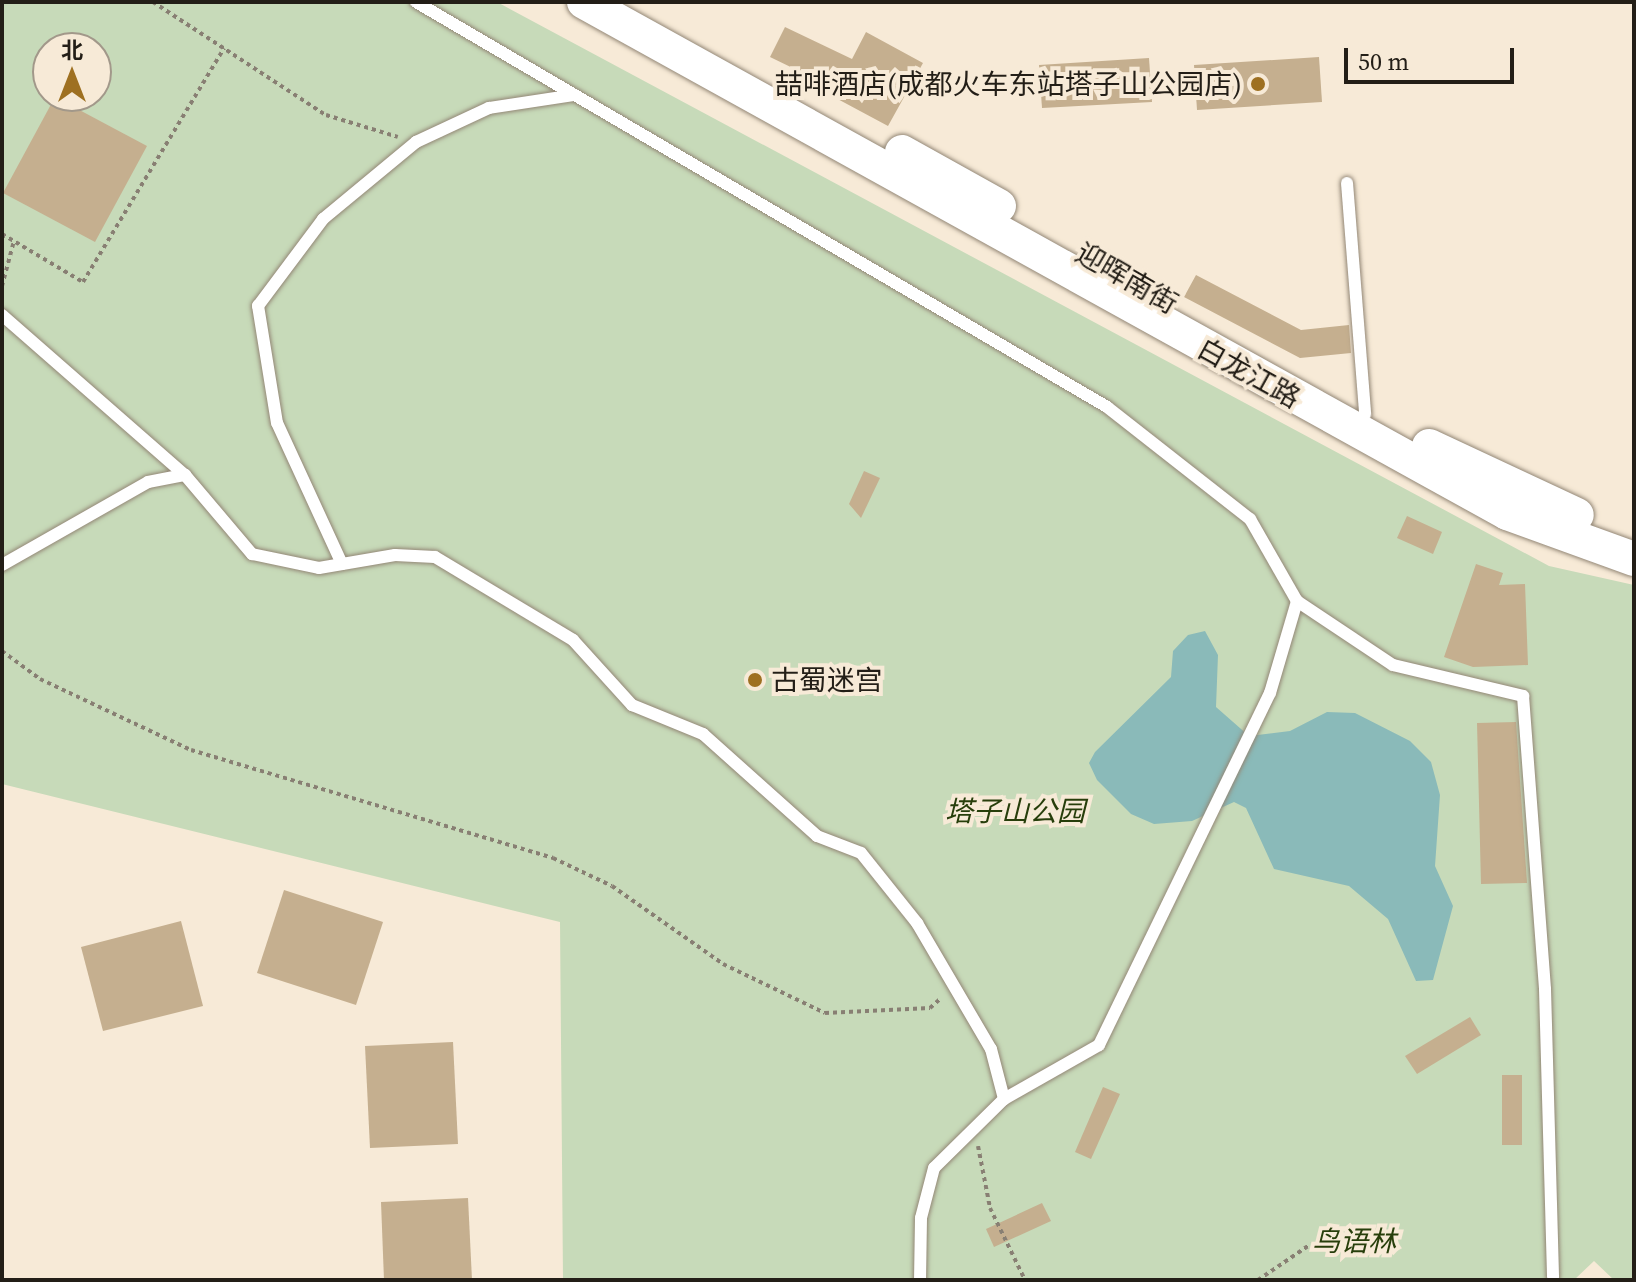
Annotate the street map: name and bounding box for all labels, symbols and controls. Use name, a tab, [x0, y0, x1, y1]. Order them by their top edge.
north arrow	[32, 32, 112, 112]
scale bar	[1348, 32, 1518, 82]
text: 北	[61, 35, 83, 65]
text: 50 m	[1358, 45, 1409, 78]
place label: 喆啡酒店(成都火车东站塔子山公园店)	[775, 67, 1242, 101]
marker: 喆啡酒店(成都火车东站塔子山公园店)	[1249, 75, 1267, 93]
street label: 迎晖南街	[1070, 235, 1184, 321]
street label: 白龙江路	[1192, 331, 1306, 415]
place label: 古蜀迷宫	[771, 663, 883, 697]
marker: 古蜀迷宫	[746, 671, 764, 689]
park label: 塔子山公园	[945, 794, 1085, 828]
park label: 鸟语林	[1312, 1224, 1396, 1258]

